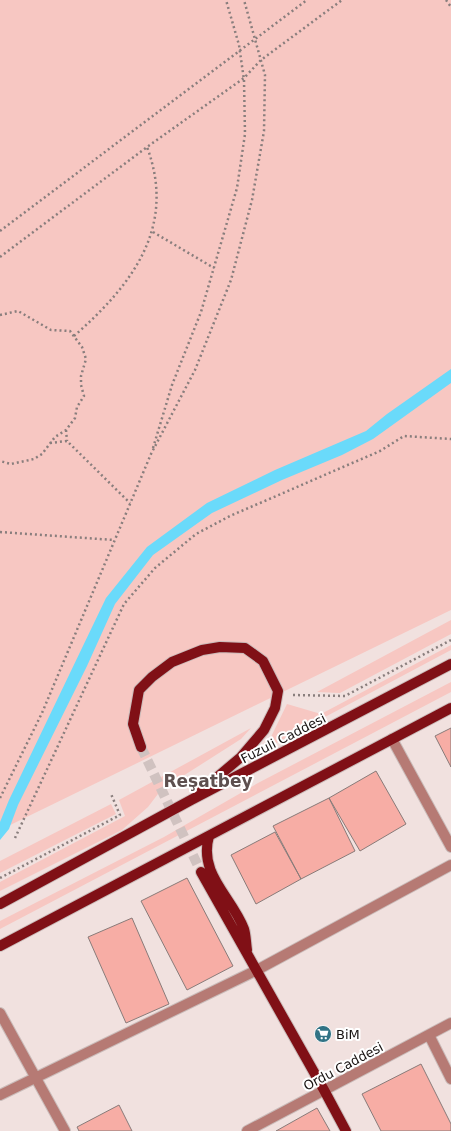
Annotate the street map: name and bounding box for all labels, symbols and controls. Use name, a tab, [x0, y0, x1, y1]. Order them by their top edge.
street label: Fuzuli Caddesi	[238, 711, 328, 766]
district label: Reşatbey	[163, 771, 253, 791]
supermarket icon: BiM	[313, 1024, 333, 1044]
place label: BiM	[336, 1027, 360, 1042]
street label: Ordu Caddesi	[301, 1039, 386, 1094]

